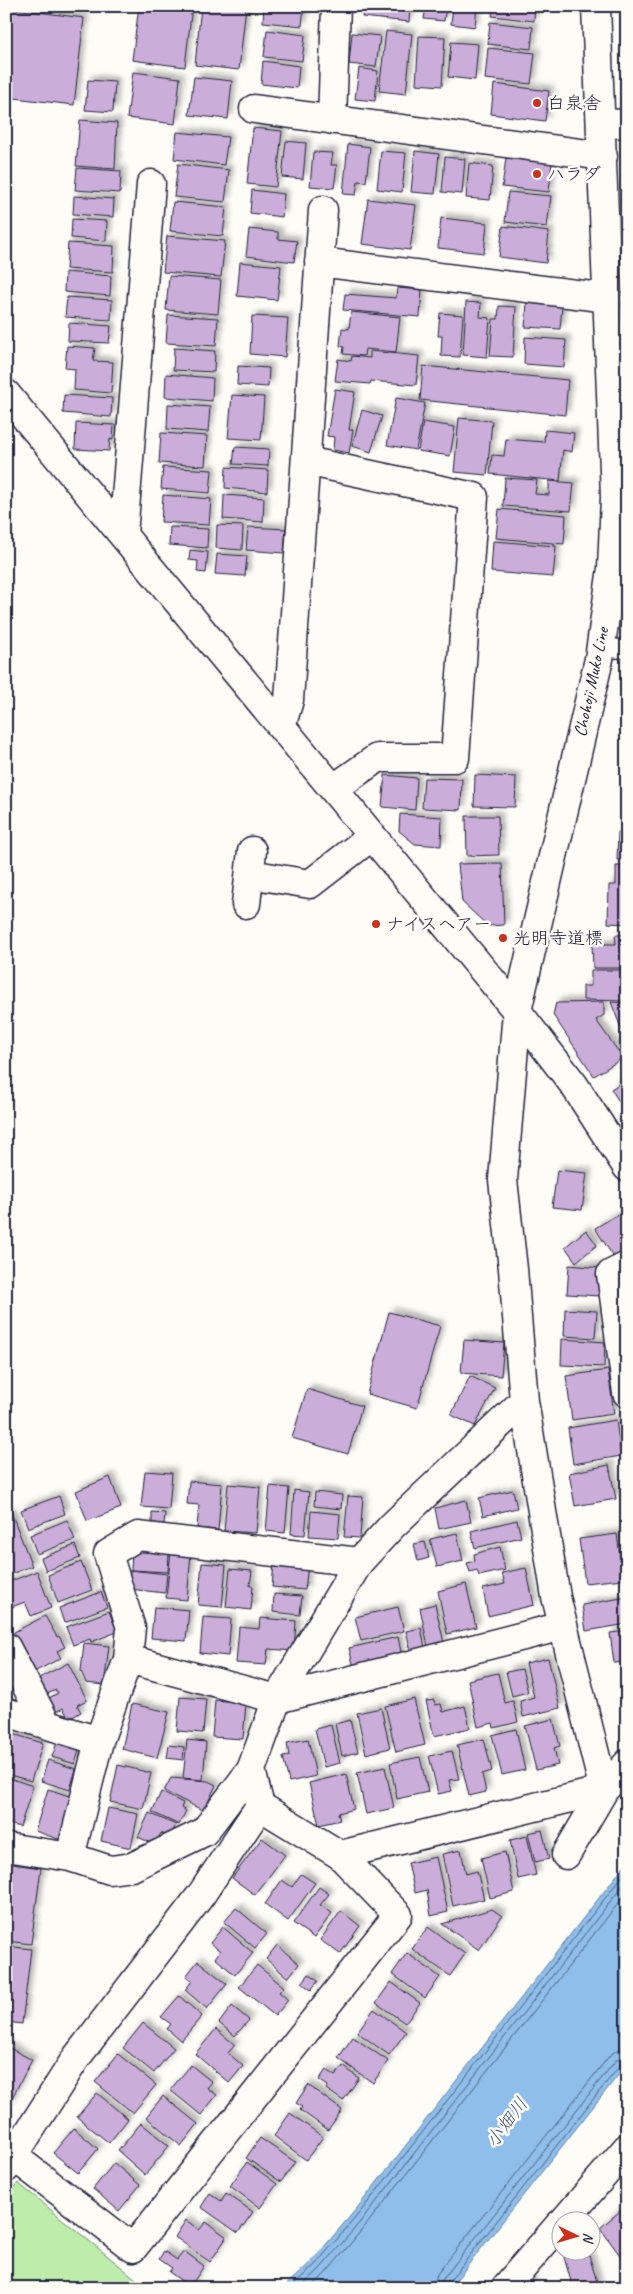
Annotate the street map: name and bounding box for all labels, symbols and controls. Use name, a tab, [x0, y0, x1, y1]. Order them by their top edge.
place label: 白泉舎	[547, 92, 601, 114]
marker: 白泉舎	[531, 97, 543, 109]
place label: ハラダ	[547, 163, 601, 185]
marker: ハラダ	[531, 168, 543, 180]
street label: Chohoji Muko Line	[569, 624, 614, 739]
place label: ナイスヘアー	[386, 913, 491, 935]
marker: ナイスヘアー	[370, 918, 382, 930]
place label: 光明寺道標	[513, 927, 603, 949]
marker: 光明寺道標	[497, 932, 509, 944]
water label: 小畑川	[480, 2093, 534, 2153]
north arrow	[550, 2212, 600, 2262]
text: N	[579, 2232, 597, 2244]

